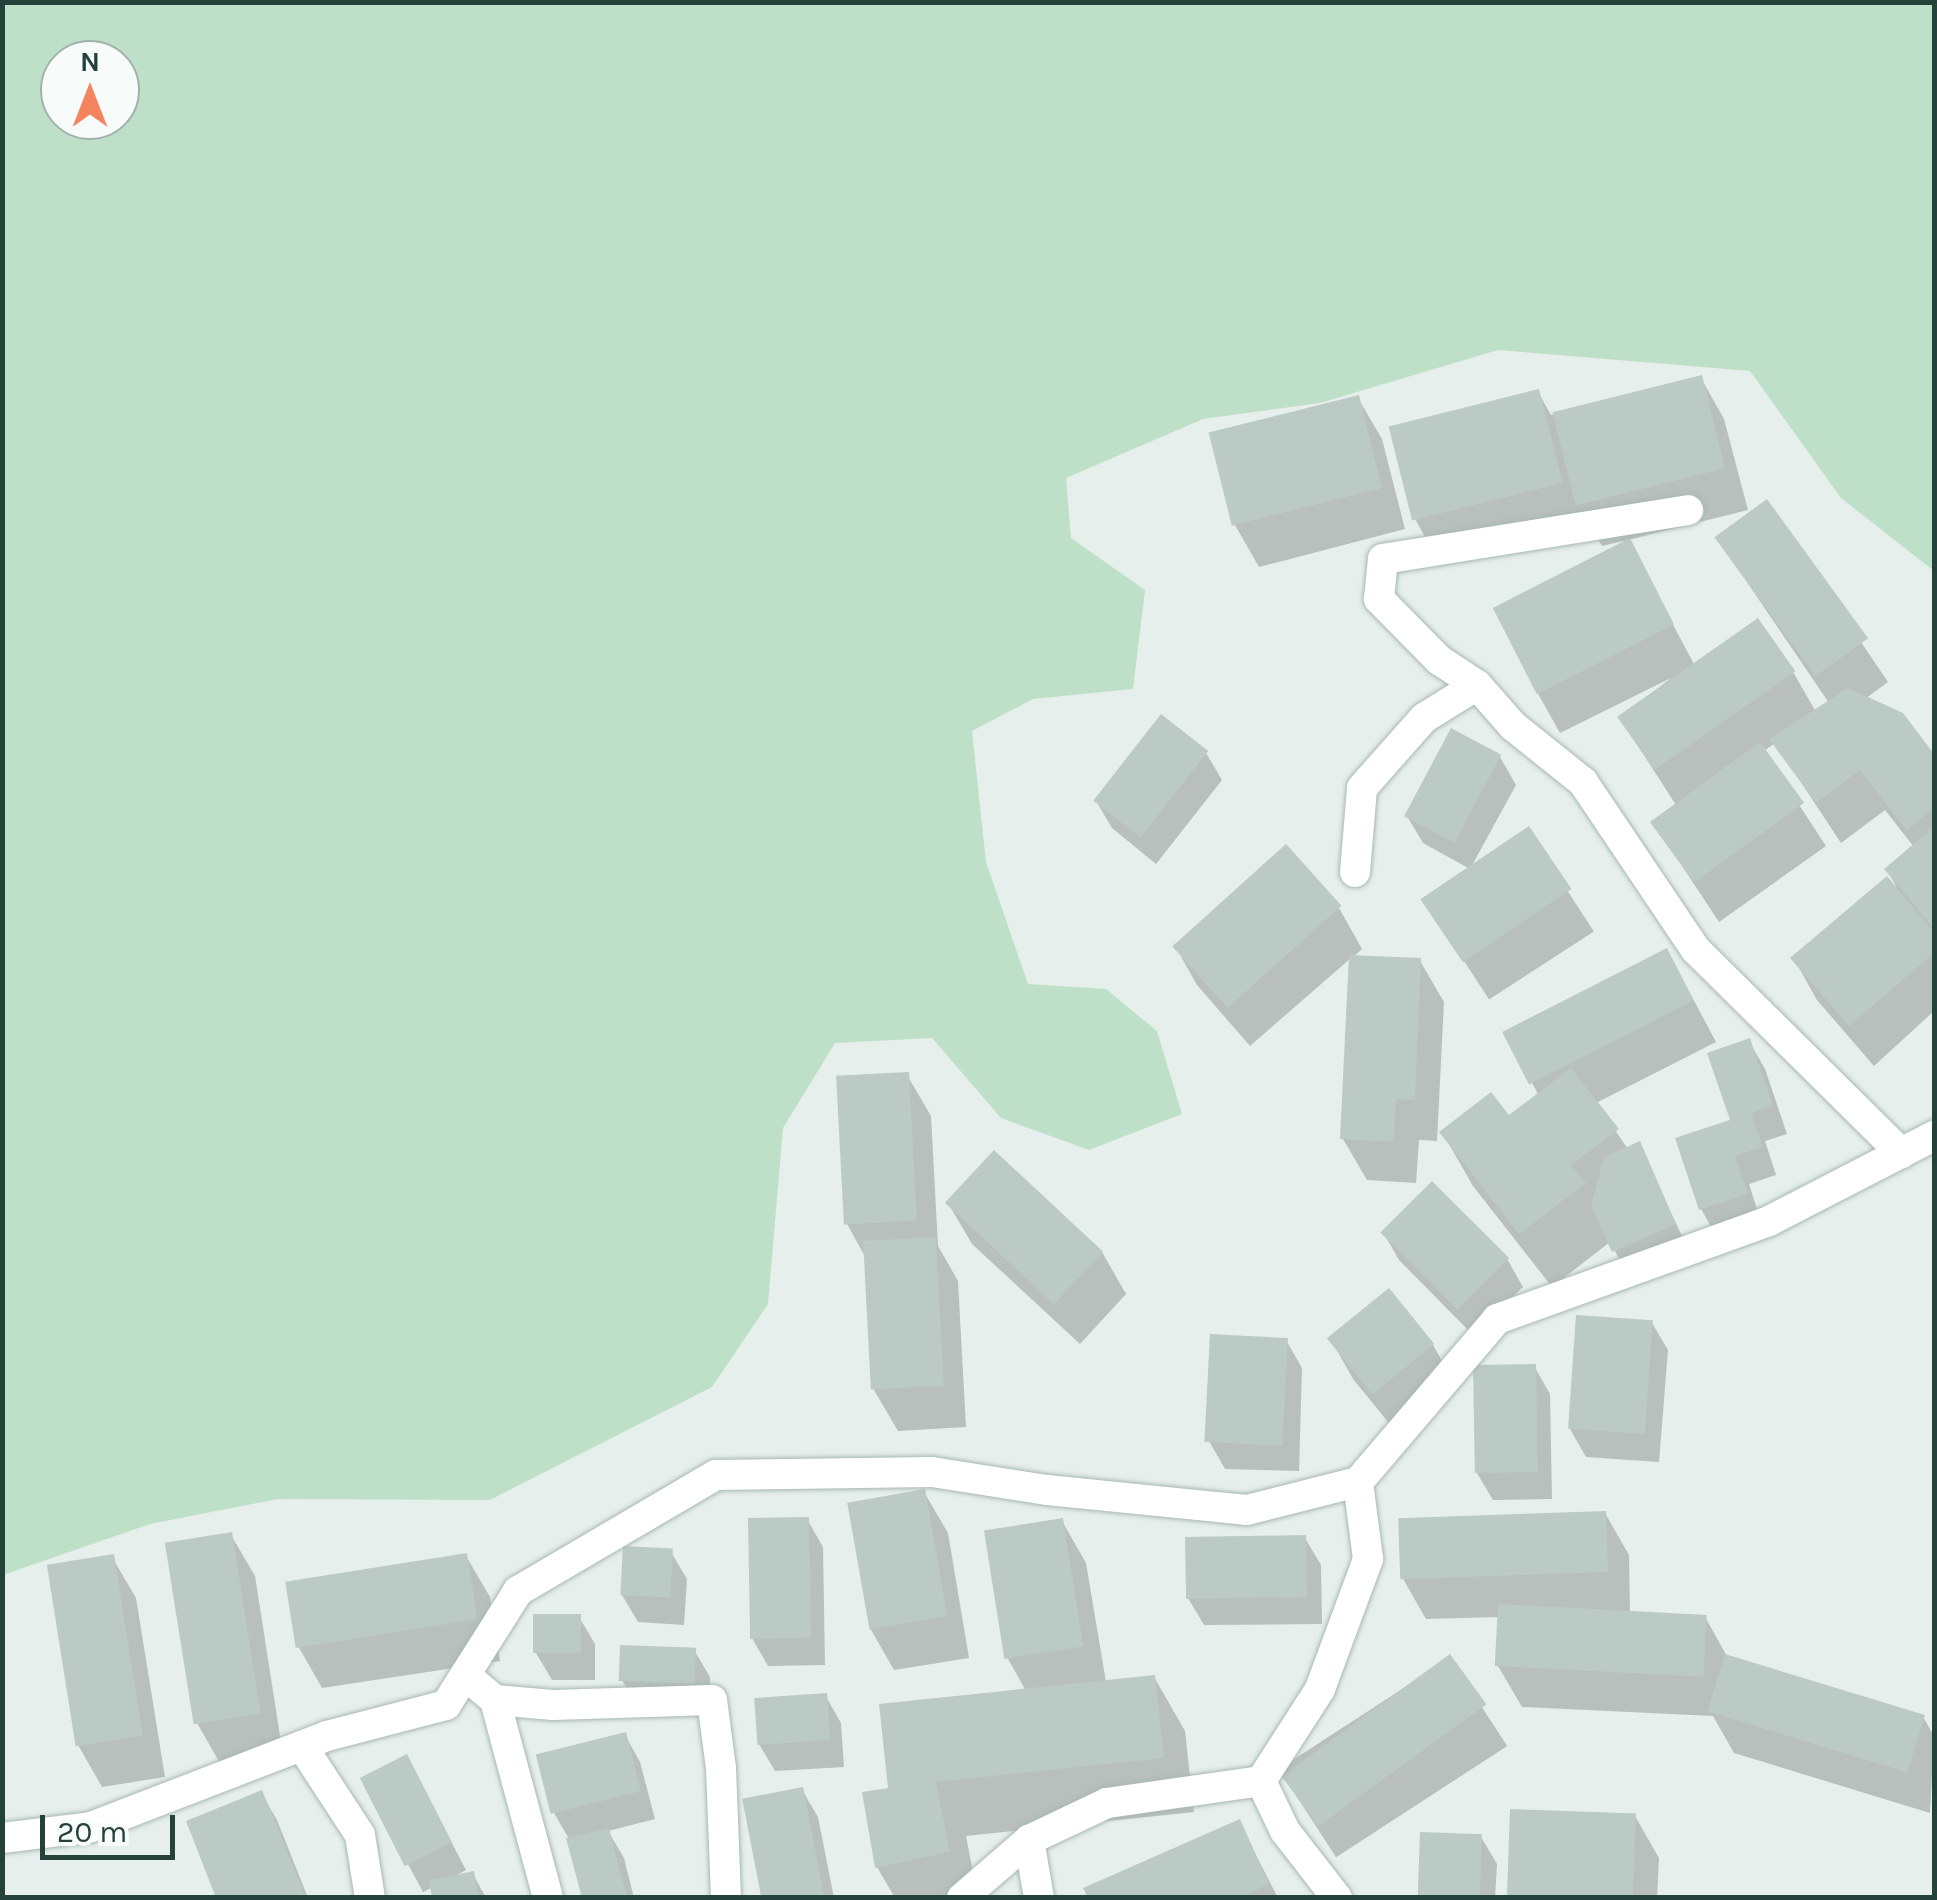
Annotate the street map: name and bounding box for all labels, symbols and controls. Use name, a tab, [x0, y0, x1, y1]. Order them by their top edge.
north arrow	[40, 40, 140, 140]
text: N	[80, 45, 100, 78]
scale bar	[45, 1795, 180, 1857]
text: 20 m	[57, 1814, 127, 1850]

